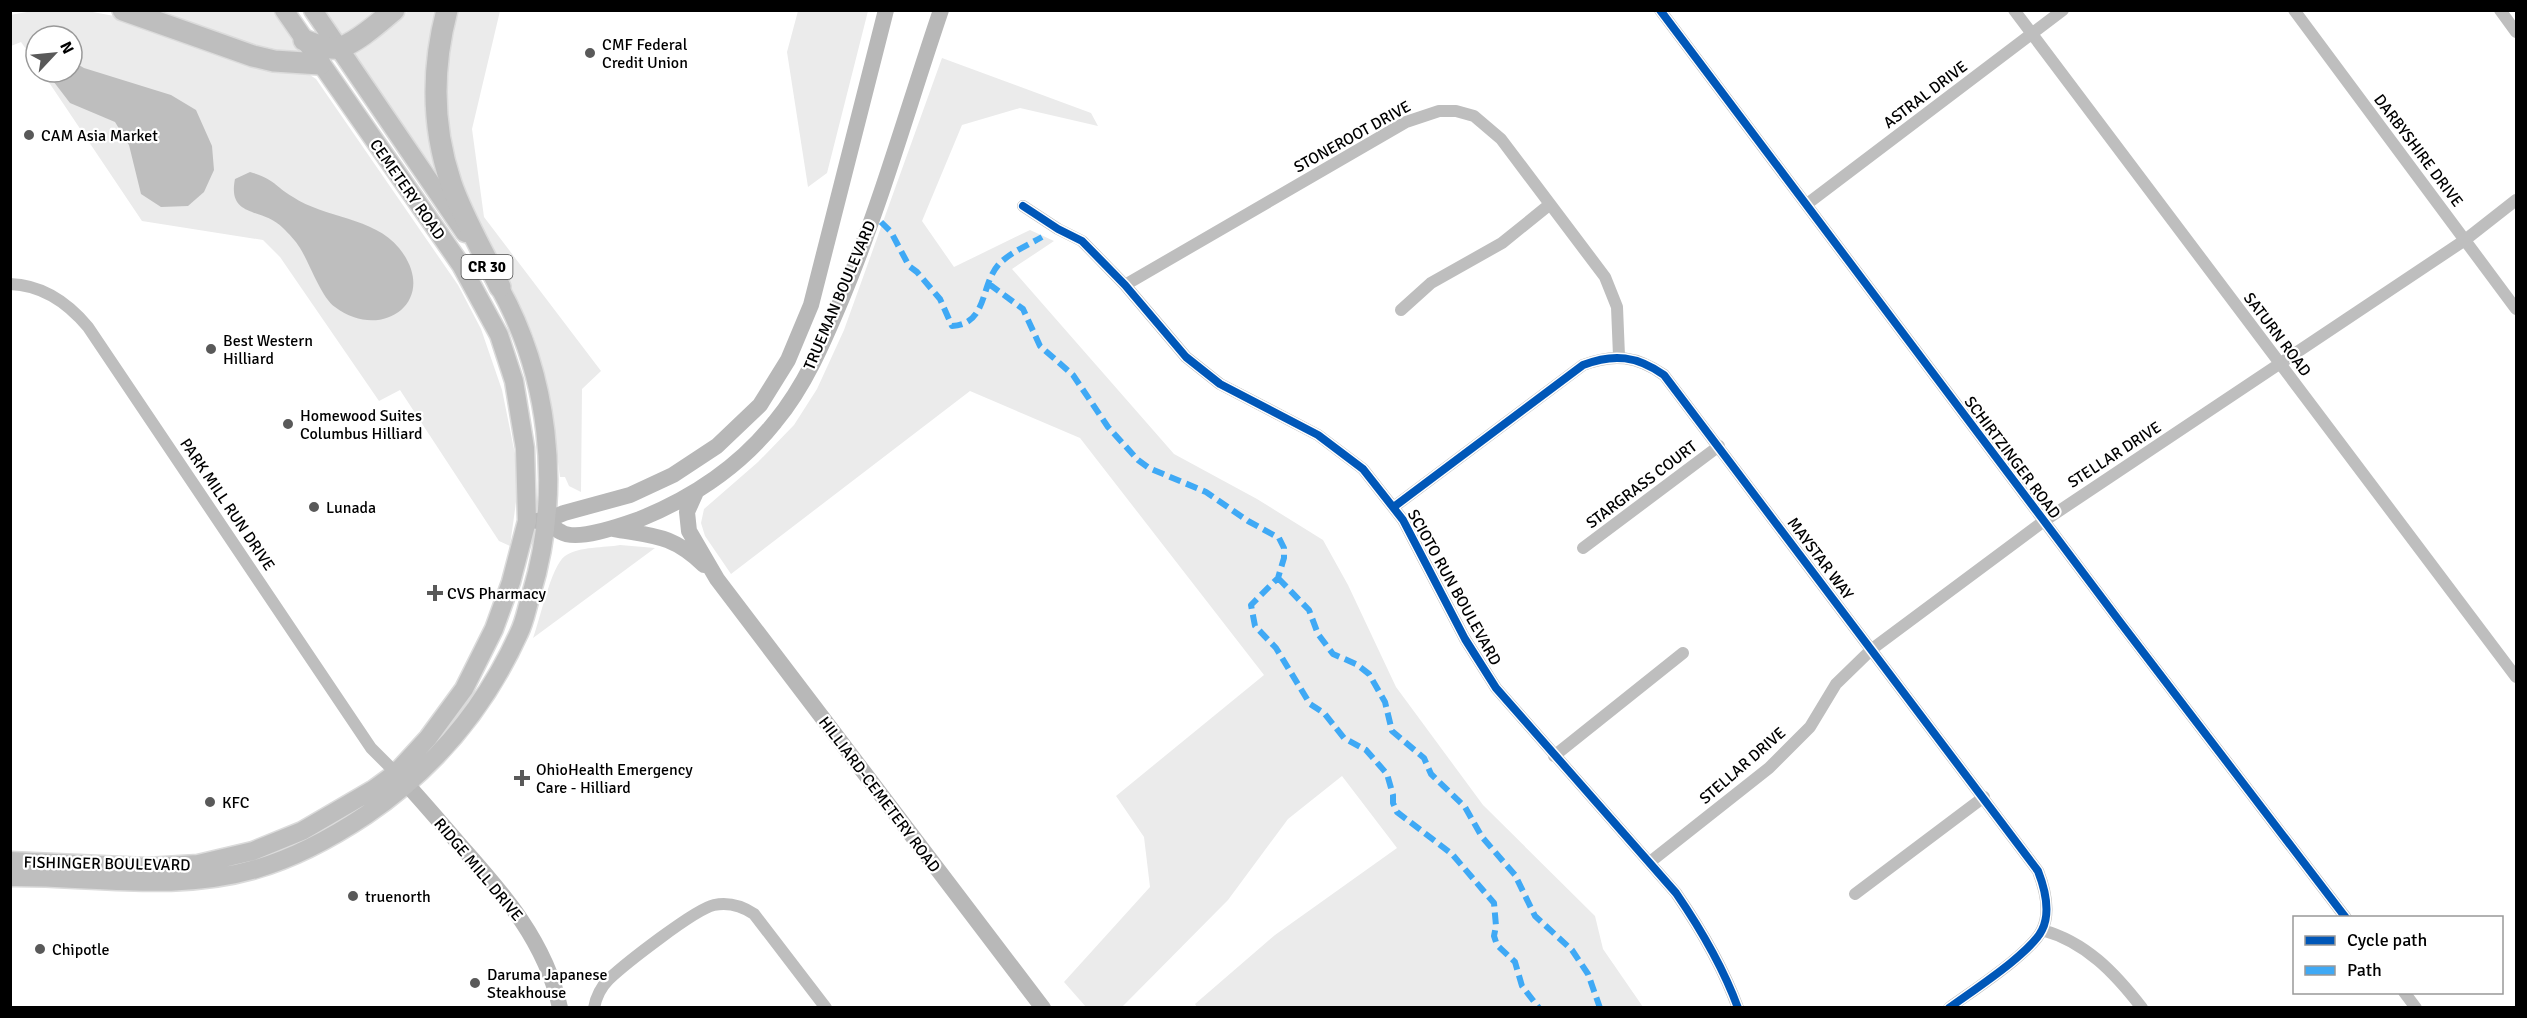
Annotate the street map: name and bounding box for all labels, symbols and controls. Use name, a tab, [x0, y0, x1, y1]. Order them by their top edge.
north arrow	[24, 24, 84, 84]
place label: CMF Federal Credit Union	[602, 35, 688, 73]
text: N	[55, 38, 78, 57]
marker: CMF Federal Credit Union	[583, 46, 597, 60]
street label: ASTRAL DRIVE	[1880, 57, 1972, 133]
street label: DARBYSHIRE DRIVE	[2369, 90, 2467, 211]
street label: STONEROOT DRIVE	[1291, 96, 1414, 177]
place label: CAM Asia Market	[41, 126, 158, 146]
marker: CAM Asia Market	[22, 128, 36, 142]
street label: CEMETERY ROAD	[365, 135, 449, 244]
street label: TRUEMAN BOULEVARD	[799, 218, 880, 373]
road number: CR 30	[462, 255, 512, 279]
street label: SATURN ROAD	[2239, 289, 2315, 381]
place label: Best Western Hilliard	[223, 331, 313, 369]
marker: Best Western Hilliard	[204, 342, 218, 356]
street label: SCHIRTZINGER ROAD	[1960, 392, 2065, 523]
place label: Homewood Suites Columbus Hilliard	[300, 406, 423, 444]
marker: Homewood Suites Columbus Hilliard	[281, 417, 295, 431]
street label: STELLAR DRIVE	[2064, 417, 2165, 493]
street label: PARK MILL RUN DRIVE	[175, 435, 279, 575]
street label: STARGRASS COURT	[1582, 437, 1701, 533]
place label: Lunada	[326, 498, 376, 518]
marker: Lunada	[307, 500, 321, 514]
street label: SCIOTO RUN BOULEVARD	[1403, 506, 1505, 669]
street label: MAYSTAR WAY	[1783, 513, 1858, 604]
place label: CVS Pharmacy	[447, 584, 547, 604]
marker: CVS Pharmacy	[428, 586, 442, 600]
street label: HILLIARD-CEMETERY ROAD	[814, 713, 944, 877]
street label: STELLAR DRIVE	[1695, 723, 1790, 809]
place label: OhioHealth Emergency Care - Hilliard	[536, 760, 693, 798]
marker: OhioHealth Emergency Care - Hilliard	[513, 769, 531, 787]
place label: KFC	[222, 793, 250, 813]
marker: KFC	[203, 795, 217, 809]
street label: RIDGE MILL DRIVE	[429, 814, 527, 925]
street label: FISHINGER BOULEVARD	[23, 853, 191, 875]
place label: truenorth	[365, 887, 431, 907]
marker: truenorth	[346, 889, 360, 903]
legend	[2293, 916, 2503, 994]
text: Cycle path	[2347, 929, 2427, 951]
place label: Chipotle	[52, 940, 110, 960]
marker: Chipotle	[33, 942, 47, 956]
text: Path	[2347, 959, 2382, 981]
place label: Daruma Japanese Steakhouse	[487, 965, 608, 1003]
marker: Daruma Japanese Steakhouse	[468, 976, 482, 990]

